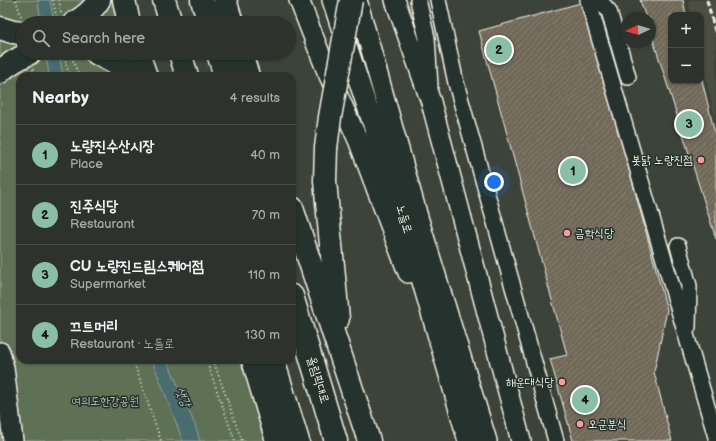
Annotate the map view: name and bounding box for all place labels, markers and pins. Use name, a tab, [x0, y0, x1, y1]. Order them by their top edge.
pin: 2	[486, 35, 512, 65]
pin: 3	[676, 109, 702, 139]
place label: 봇닭 노량진점	[632, 153, 693, 168]
marker: 봇닭 노량진점	[696, 155, 706, 165]
pin: 1	[560, 156, 586, 186]
place label: 금학식당	[575, 226, 614, 241]
marker: 금학식당	[562, 228, 572, 238]
place label: 해운대식당	[506, 375, 554, 390]
marker: 해운대식당	[557, 377, 567, 387]
pin: 4	[572, 385, 598, 415]
place label: 오군분식	[588, 417, 627, 432]
marker: 오군분식	[575, 419, 585, 429]

